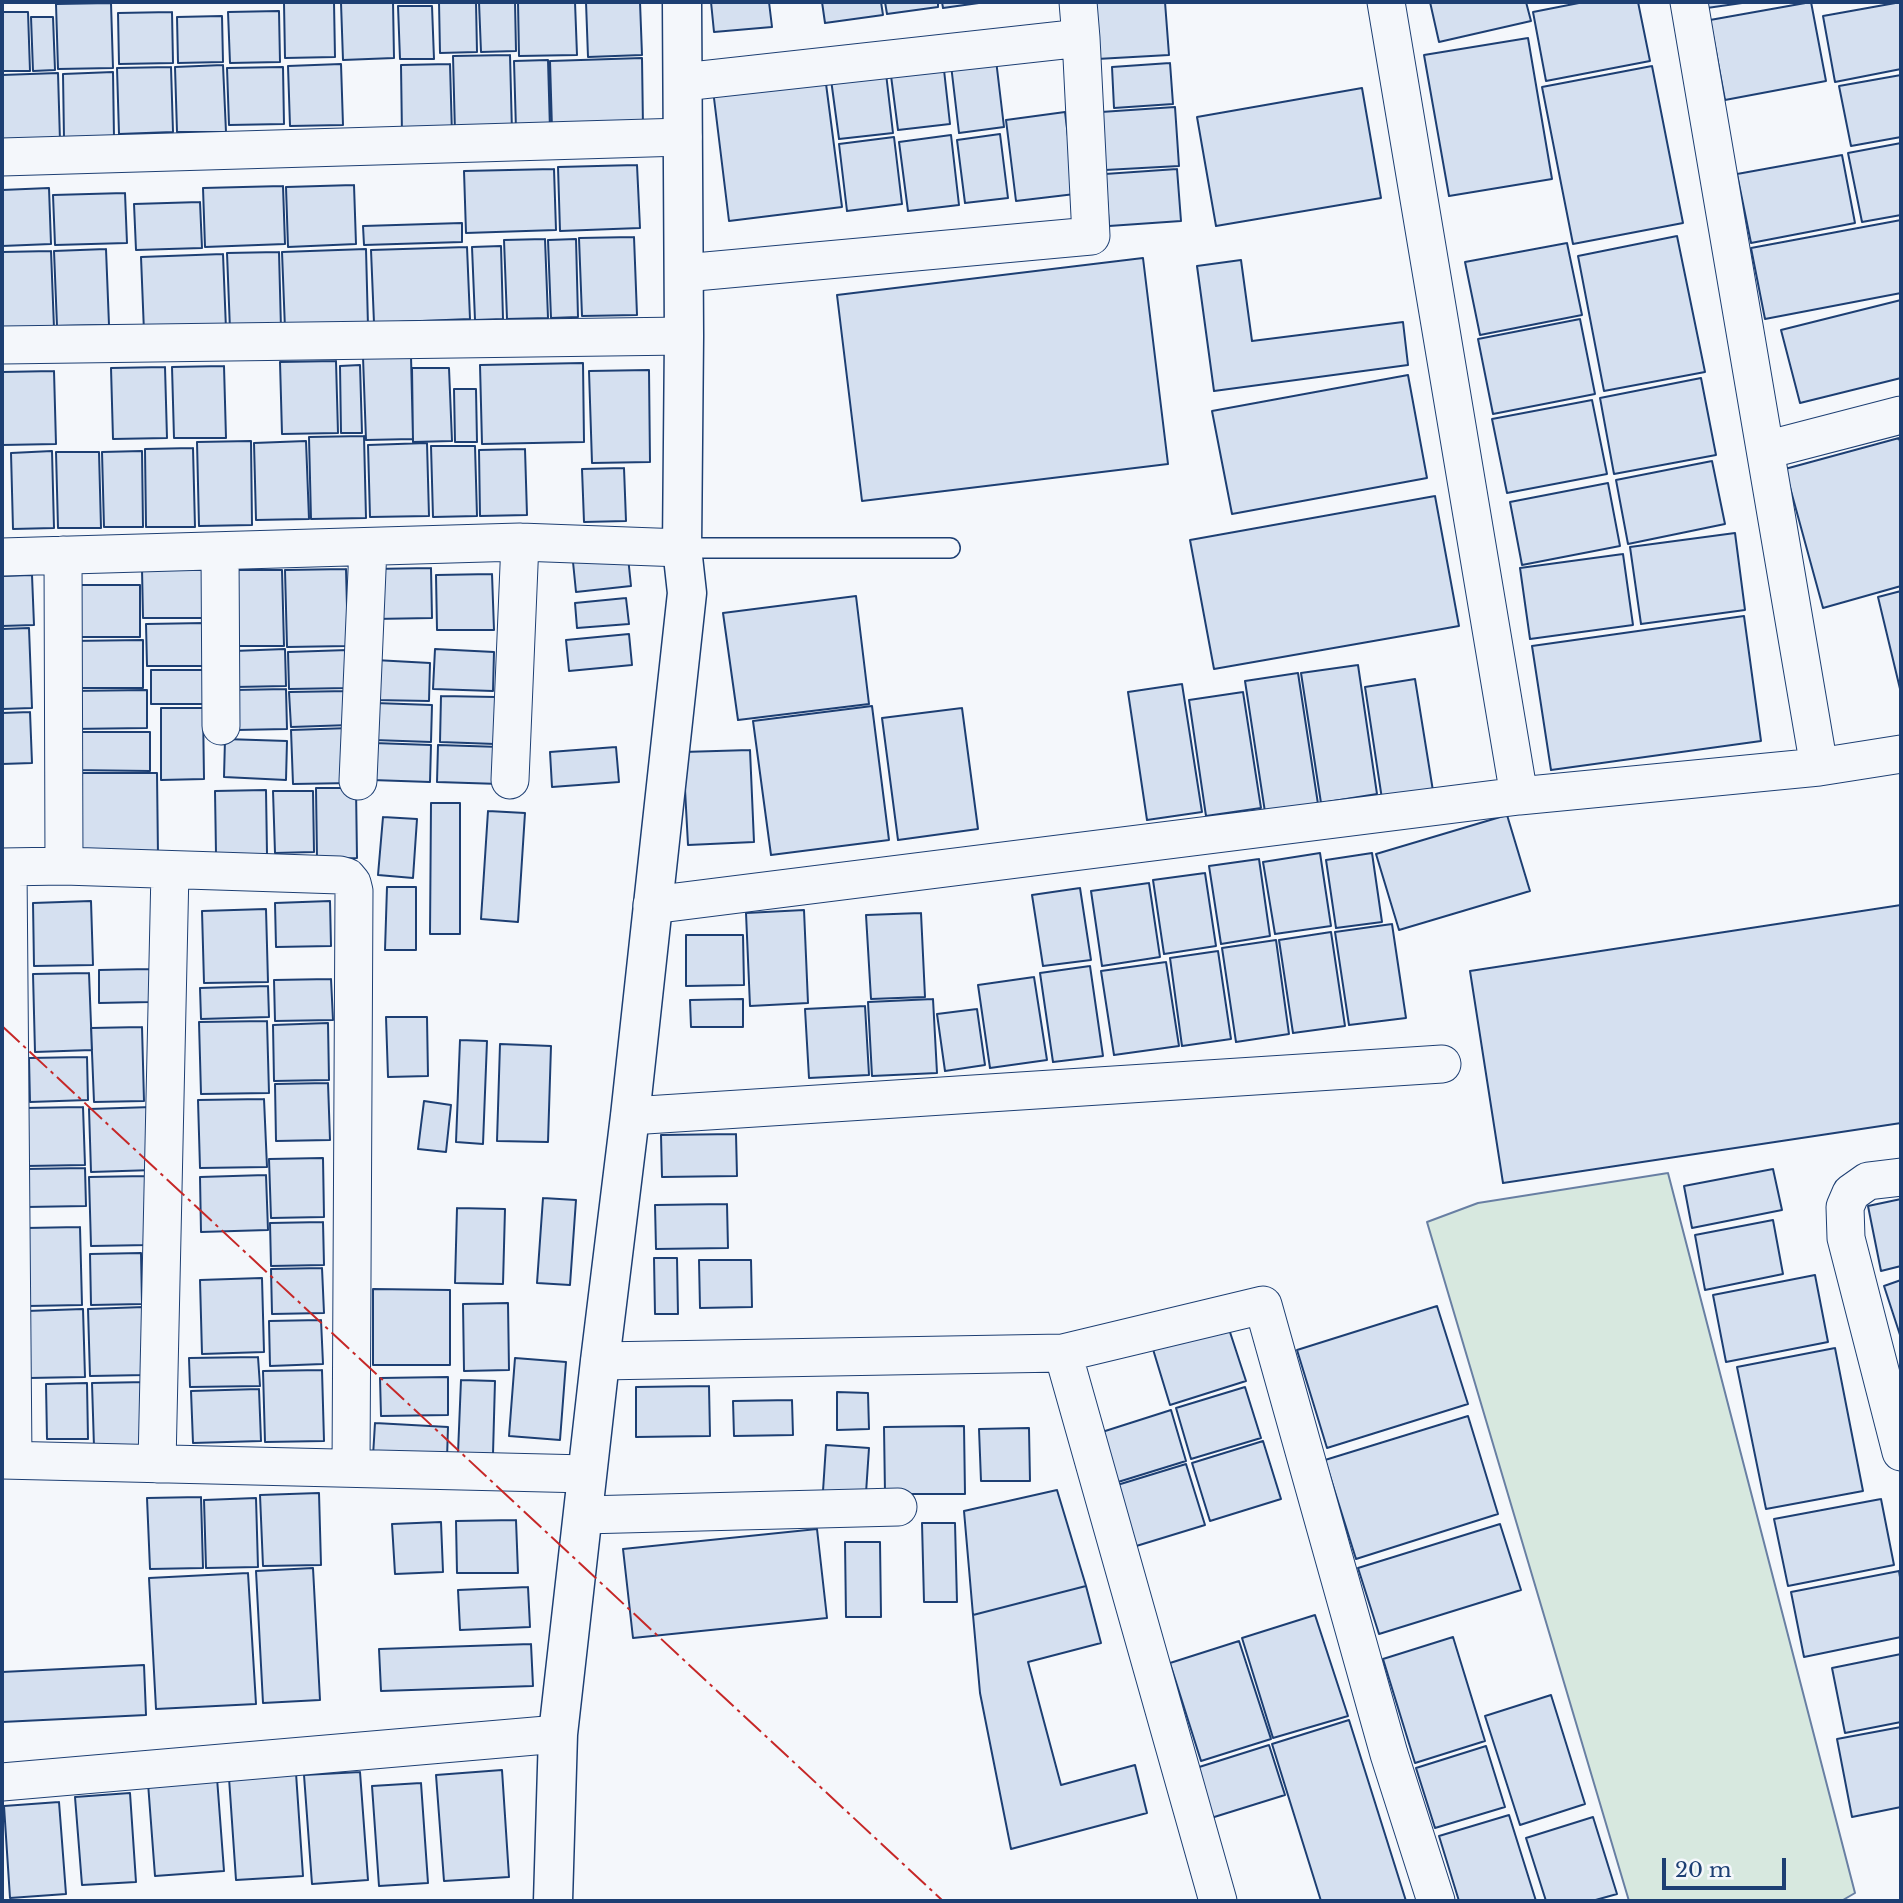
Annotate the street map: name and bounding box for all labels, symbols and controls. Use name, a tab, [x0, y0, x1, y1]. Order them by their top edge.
scale bar	[1665, 1843, 1789, 1887]
text: 20 m	[1675, 1857, 1732, 1883]

